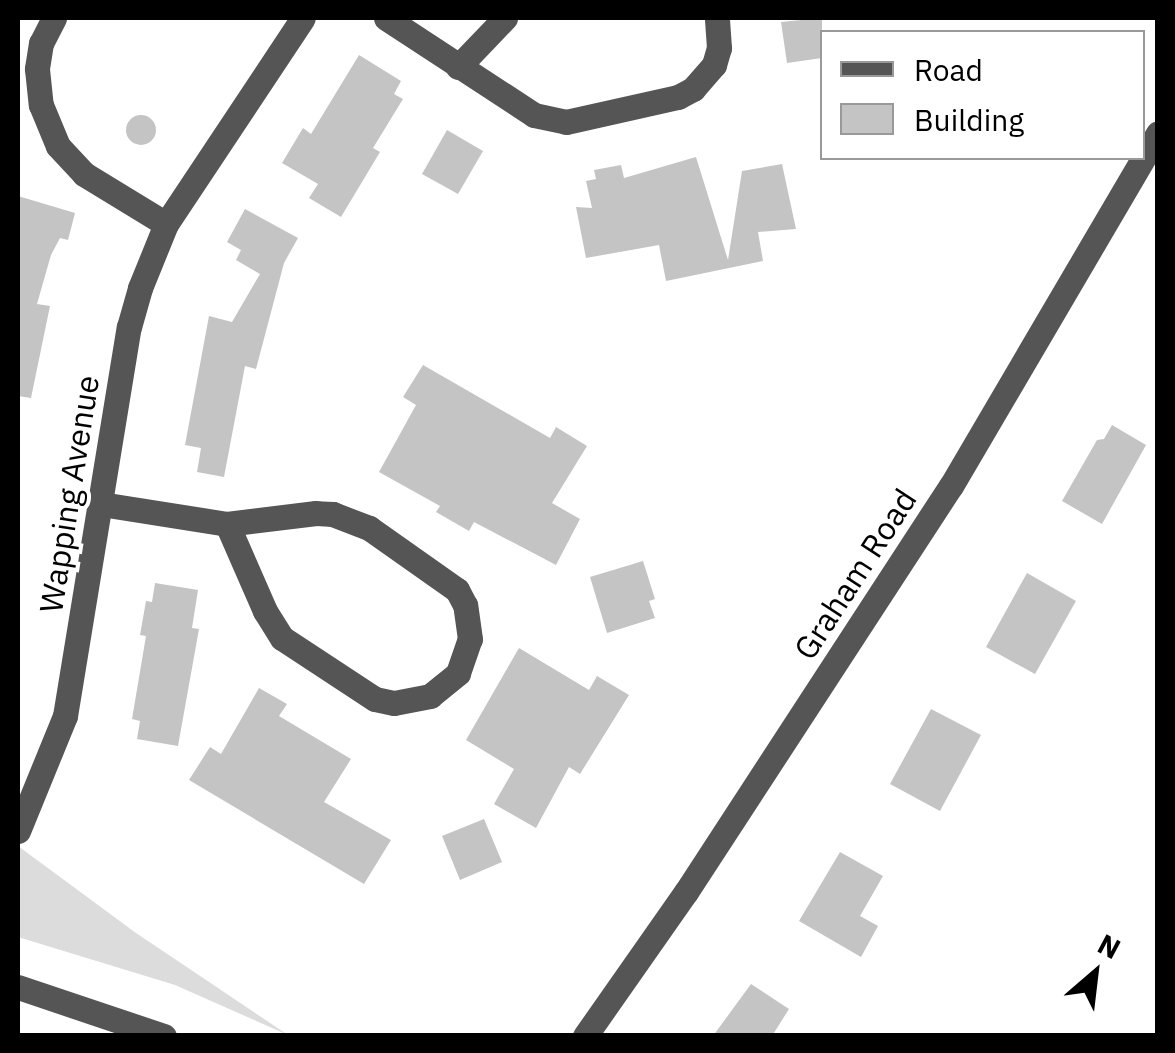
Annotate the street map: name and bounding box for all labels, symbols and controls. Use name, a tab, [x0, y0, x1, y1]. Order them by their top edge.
legend	[820, 30, 1145, 160]
text: Road	[914, 50, 983, 89]
text: Building	[914, 100, 1024, 139]
street label: Wapping Avenue	[31, 373, 107, 615]
street label: Graham Road	[786, 482, 924, 666]
north arrow	[1045, 923, 1145, 1023]
text: N	[1092, 925, 1127, 967]

